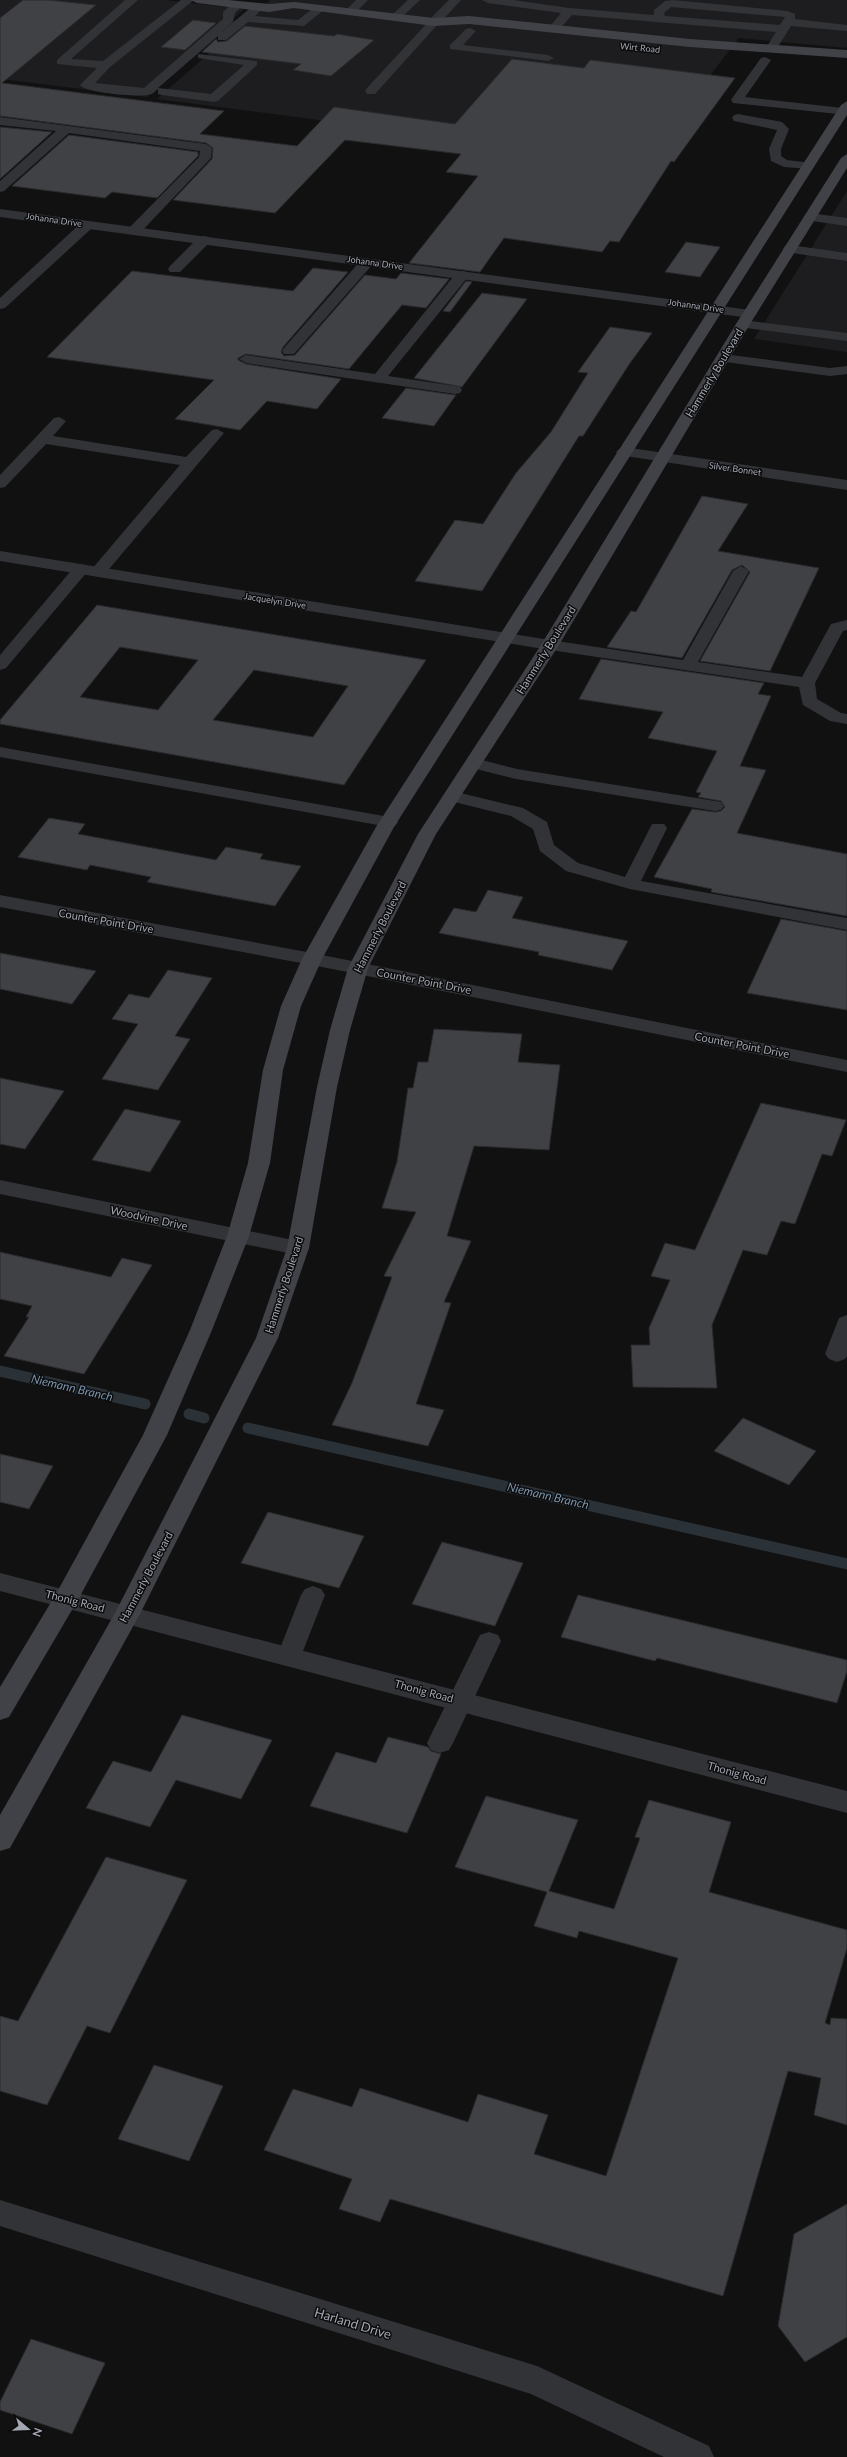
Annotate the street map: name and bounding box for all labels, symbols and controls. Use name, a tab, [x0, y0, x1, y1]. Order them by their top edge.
street label: Wirt Road	[619, 40, 661, 55]
street label: Johanna Drive	[25, 210, 83, 229]
street label: Johanna Drive	[346, 253, 404, 272]
street label: Johanna Drive	[667, 296, 725, 315]
street label: Hammerly Boulevard	[682, 326, 745, 419]
street label: Silver Bonnet	[708, 459, 763, 478]
street label: Jacquelyn Drive	[243, 590, 307, 611]
street label: Hammerly Boulevard	[513, 603, 578, 696]
street label: Hammerly Boulevard	[351, 879, 408, 975]
street label: Counter Point Drive	[58, 906, 155, 935]
street label: Counter Point Drive	[376, 965, 473, 996]
street label: Counter Point Drive	[694, 1029, 791, 1060]
street label: Woodvine Drive	[109, 1203, 189, 1232]
street label: Hammerly Boulevard	[262, 1235, 305, 1335]
water label: Niemann Branch	[30, 1371, 114, 1404]
water label: Niemann Branch	[506, 1479, 590, 1512]
street label: Hammerly Boulevard	[116, 1529, 175, 1624]
street label: Thonig Road	[44, 1587, 106, 1614]
street label: Thonig Road	[393, 1676, 455, 1705]
street label: Thonig Road	[706, 1758, 768, 1787]
street label: Harland Drive	[313, 2304, 393, 2342]
north arrow	[8, 2409, 48, 2449]
text: N	[30, 2426, 45, 2439]

